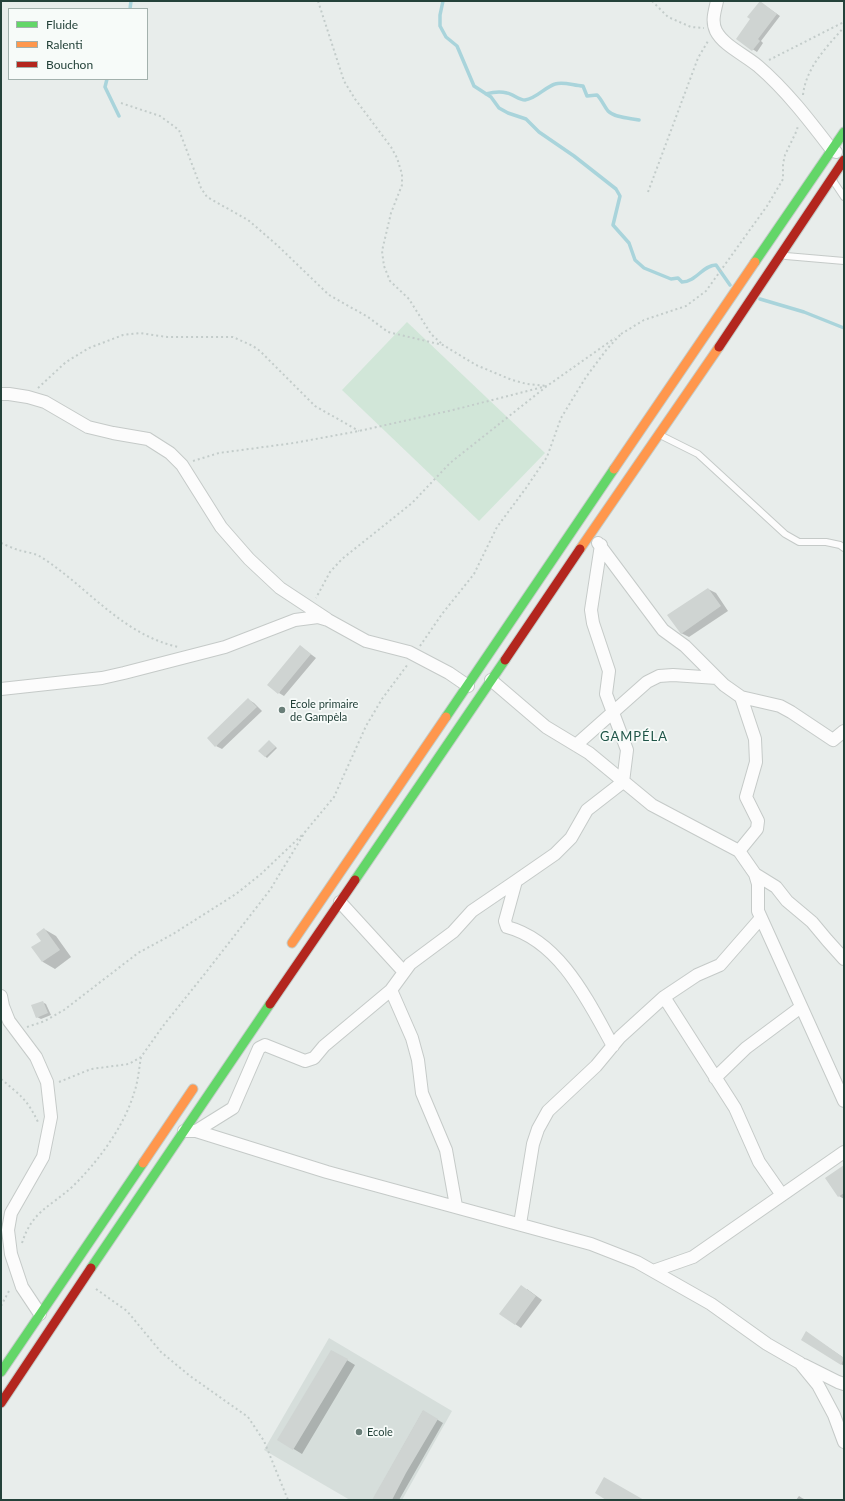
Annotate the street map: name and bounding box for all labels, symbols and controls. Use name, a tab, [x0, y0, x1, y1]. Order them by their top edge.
legend	[8, 8, 148, 80]
text: Fluide	[46, 17, 78, 32]
text: Ralenti	[46, 37, 83, 52]
text: Bouchon	[46, 57, 93, 72]
place label: Ecole primaire de Gampèla	[290, 697, 358, 723]
marker: Ecole primaire de Gampèla	[277, 705, 287, 715]
district label: GAMPÉLA	[600, 729, 668, 745]
place label: Ecole	[367, 1425, 393, 1439]
marker: Ecole	[354, 1427, 364, 1437]

